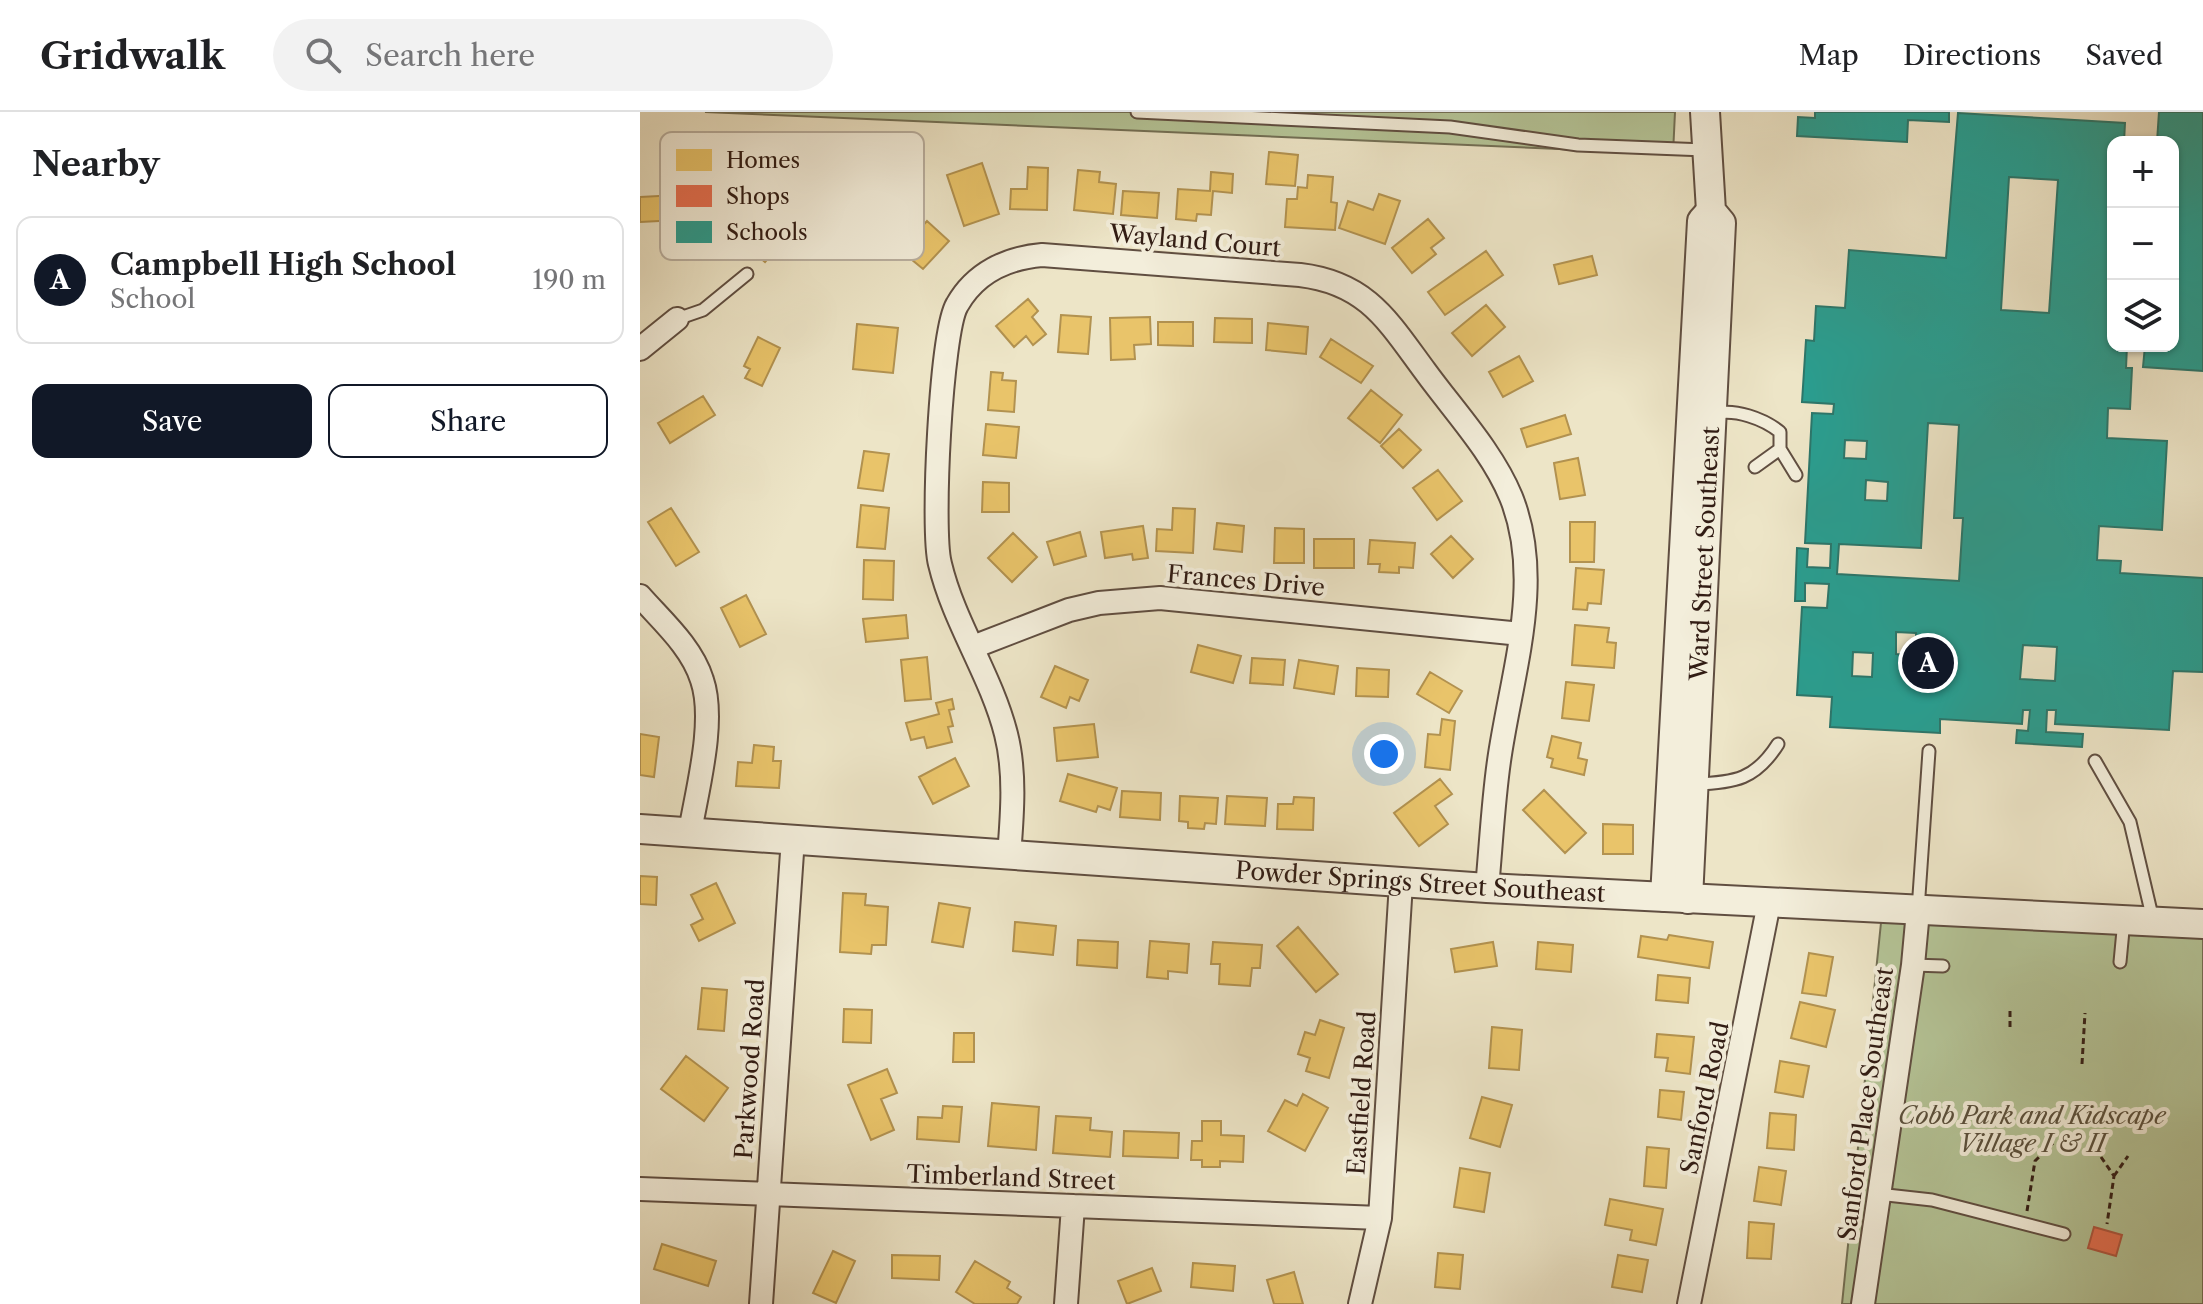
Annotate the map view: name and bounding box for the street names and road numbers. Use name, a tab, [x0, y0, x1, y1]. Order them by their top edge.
street label: Wayland Court	[1107, 218, 1282, 262]
street label: Ward Street Southeast	[1684, 425, 1725, 682]
street label: Frances Drive	[1166, 559, 1326, 602]
street label: Powder Springs Street Southeast	[1234, 856, 1606, 908]
street label: Sanford Place Southeast	[1832, 965, 1899, 1243]
street label: Parkwood Road	[729, 977, 770, 1160]
street label: Eastfield Road	[1341, 1010, 1382, 1176]
street label: Sanford Road	[1674, 1019, 1735, 1177]
street label: Timberland Street	[906, 1159, 1117, 1196]

